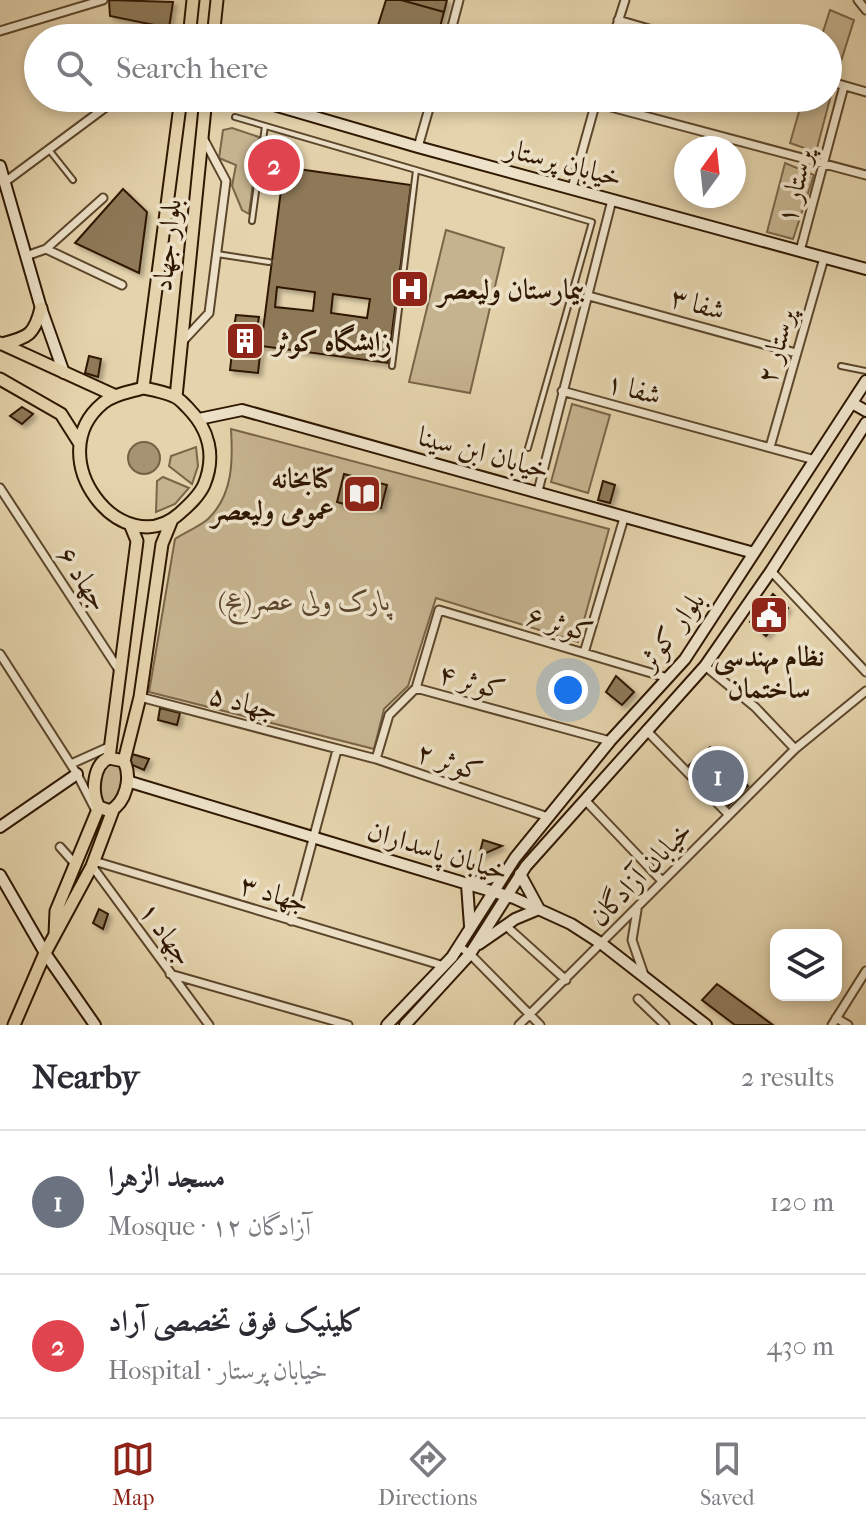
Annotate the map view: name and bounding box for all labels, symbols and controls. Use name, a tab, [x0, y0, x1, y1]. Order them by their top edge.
search box	[24, 24, 842, 112]
icon: search	[52, 46, 96, 90]
text: Search here	[116, 51, 268, 86]
street label: خیابان پرستار	[499, 130, 626, 196]
pin: 2	[248, 135, 300, 195]
north arrow	[674, 136, 746, 208]
street label: پرستار ۱	[769, 142, 822, 227]
street label: بلوار جهاد	[145, 197, 189, 293]
hospital icon: بیمارستان ولیعصر	[389, 268, 431, 310]
place label: بیمارستان ولیعصر	[435, 273, 585, 308]
street label: شفا ۳	[667, 280, 729, 327]
street label: پرستار ۲	[749, 302, 805, 388]
building icon: زایشگاه کوثر	[224, 320, 266, 362]
place label: زایشگاه کوثر	[270, 323, 392, 359]
street label: شفا ۱	[603, 365, 665, 412]
street label: خیابان ابن سینا	[415, 419, 553, 486]
place label: کتابخانه عمومی ولیعصر	[208, 462, 334, 529]
library icon: کتابخانه عمومی ولیعصر	[341, 473, 383, 515]
street label: جهاد ۶	[50, 540, 117, 617]
park label: پارک ولی عصر(عج)	[217, 584, 393, 625]
street label: بلوار کوثر	[629, 585, 712, 679]
public building icon: نظام مهندسی ساختمان	[748, 594, 790, 636]
street label: کوثر ۶	[522, 598, 597, 650]
place label: نظام مهندسی ساختمان	[714, 640, 824, 705]
street label: کوثر ۴	[435, 656, 509, 708]
your location	[548, 670, 588, 710]
street label: جهاد ۵	[205, 677, 282, 728]
street label: کوثر ۲	[412, 735, 487, 789]
pin: 1	[692, 746, 744, 806]
street label: خیابان پاسداران	[362, 813, 512, 891]
street label: خیابان آزادگان	[582, 814, 699, 933]
street label: جهاد ۳	[236, 867, 313, 920]
street label: جهاد ۱	[132, 895, 201, 972]
map controls	[770, 929, 842, 1001]
button: layers	[770, 929, 842, 1001]
text: Nearby	[32, 1057, 139, 1097]
text: 2 results	[741, 1062, 834, 1093]
text: مسجد الزهرا	[108, 1160, 225, 1195]
text: 1	[53, 1187, 63, 1218]
text: 120 m	[770, 1187, 834, 1218]
text: Mosque · آزادگان ۱۲	[108, 1211, 311, 1242]
text: کلینیک فوق تخصصی آراد	[108, 1304, 363, 1339]
text: 2	[51, 1331, 65, 1362]
text: 430 m	[766, 1331, 834, 1362]
text: Hospital · خیابان پرستار	[108, 1355, 328, 1386]
tab: Map	[111, 1437, 155, 1511]
tab: Directions	[378, 1437, 477, 1511]
tab: Saved	[700, 1437, 755, 1511]

